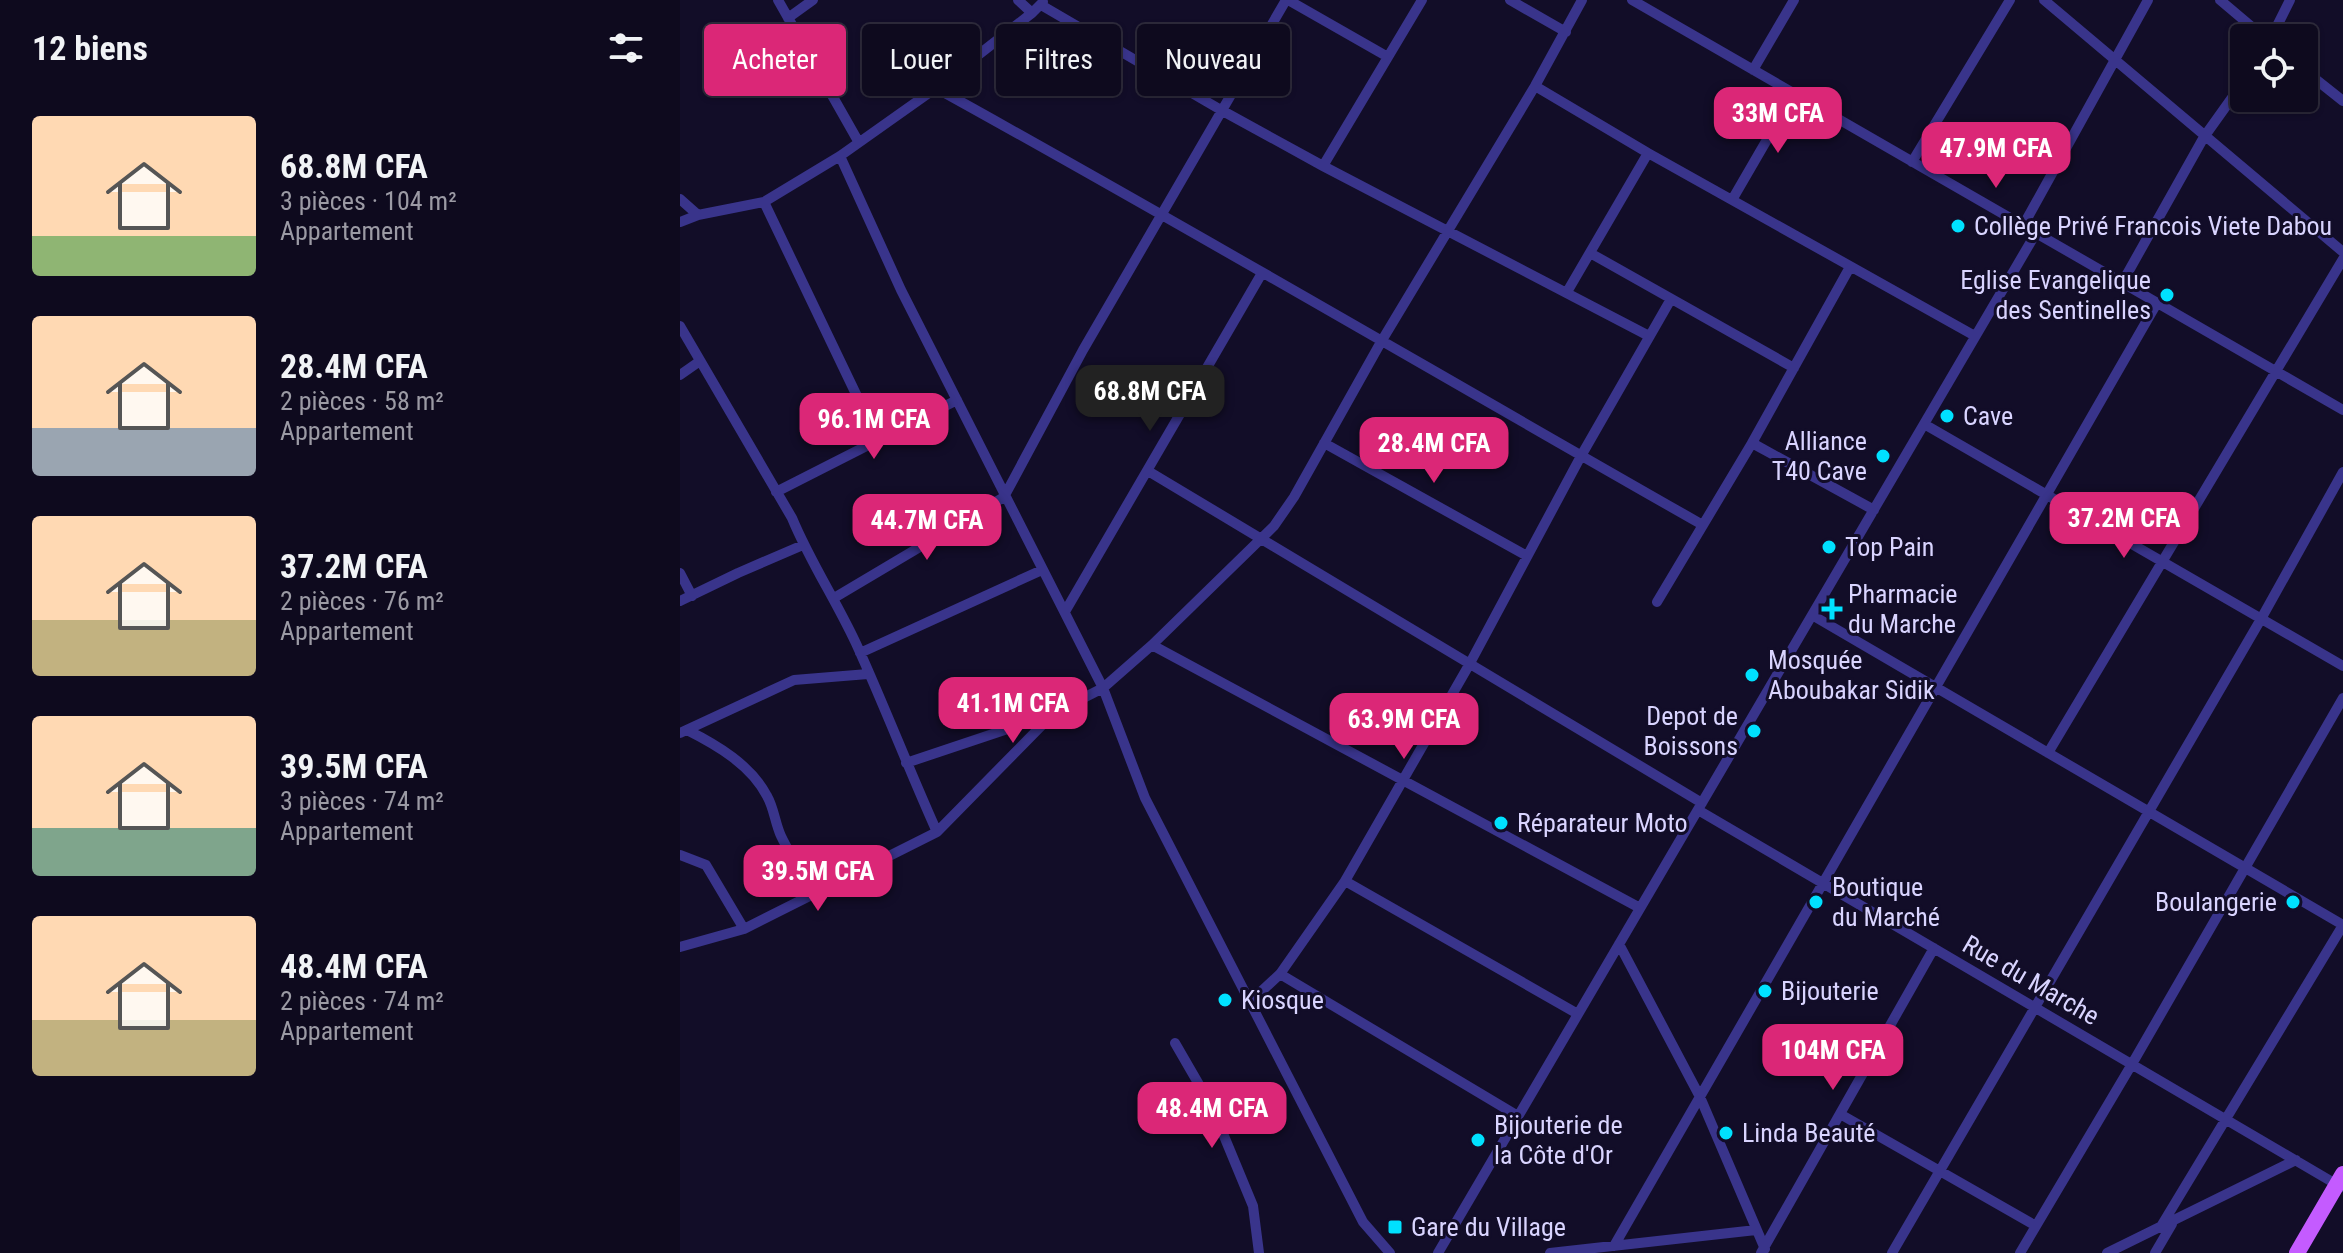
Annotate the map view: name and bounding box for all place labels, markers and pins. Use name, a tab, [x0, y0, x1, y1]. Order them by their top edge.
pin: 33M CFA	[1704, 87, 1852, 155]
pin: 47.9M CFA	[1904, 122, 2088, 190]
place label: Collège Privé Francois Viete Dabou	[1974, 211, 2332, 241]
marker: Collège Privé Francois Viete Dabou	[1949, 217, 1967, 235]
place label: Eglise Evangelique des Sentinelles	[1960, 265, 2151, 325]
marker: Eglise Evangelique des Sentinelles	[2158, 286, 2176, 304]
pin: 68.8M CFA	[1058, 365, 1242, 433]
pin: 96.1M CFA	[782, 393, 966, 461]
place label: Cave	[1963, 401, 2013, 431]
marker: Cave	[1938, 407, 1956, 425]
pin: 28.4M CFA	[1342, 417, 1526, 485]
place label: Alliance T40 Cave	[1772, 426, 1867, 486]
marker: Alliance T40 Cave	[1874, 447, 1892, 465]
pin: 37.2M CFA	[2032, 492, 2216, 560]
pin: 44.7M CFA	[835, 494, 1019, 562]
place label: Top Pain	[1845, 532, 1934, 562]
marker: Top Pain	[1820, 538, 1838, 556]
place label: Pharmacie du Marche	[1848, 579, 1958, 639]
marker: Pharmacie du Marche	[1823, 600, 1841, 618]
place label: Mosquée Aboubakar Sidik	[1768, 645, 1935, 705]
marker: Mosquée Aboubakar Sidik	[1743, 666, 1761, 684]
pin: 41.1M CFA	[921, 677, 1105, 745]
pin: 63.9M CFA	[1312, 693, 1496, 761]
place label: Depot de Boissons	[1644, 701, 1738, 761]
marker: Depot de Boissons	[1745, 722, 1763, 740]
place label: Réparateur Moto	[1517, 808, 1688, 838]
marker: Réparateur Moto	[1492, 814, 1510, 832]
pin: 39.5M CFA	[726, 845, 910, 913]
place label: Boutique du Marché	[1832, 872, 1940, 932]
place label: Boulangerie	[2155, 887, 2277, 917]
marker: Boutique du Marché	[1807, 893, 1825, 911]
marker: Boulangerie	[2284, 893, 2302, 911]
place label: Bijouterie	[1781, 976, 1879, 1006]
marker: Bijouterie	[1756, 982, 1774, 1000]
place label: Kiosque	[1241, 985, 1324, 1015]
marker: Kiosque	[1216, 991, 1234, 1009]
pin: 104M CFA	[1750, 1024, 1916, 1092]
pin: 48.4M CFA	[1120, 1082, 1304, 1150]
place label: Bijouterie de la Côte d'Or	[1494, 1110, 1623, 1170]
place label: Linda Beauté	[1742, 1118, 1876, 1148]
marker: Linda Beauté	[1717, 1124, 1735, 1142]
marker: Bijouterie de la Côte d'Or	[1469, 1131, 1487, 1149]
place label: Gare du Village	[1411, 1212, 1566, 1242]
marker: Gare du Village	[1386, 1218, 1404, 1236]

